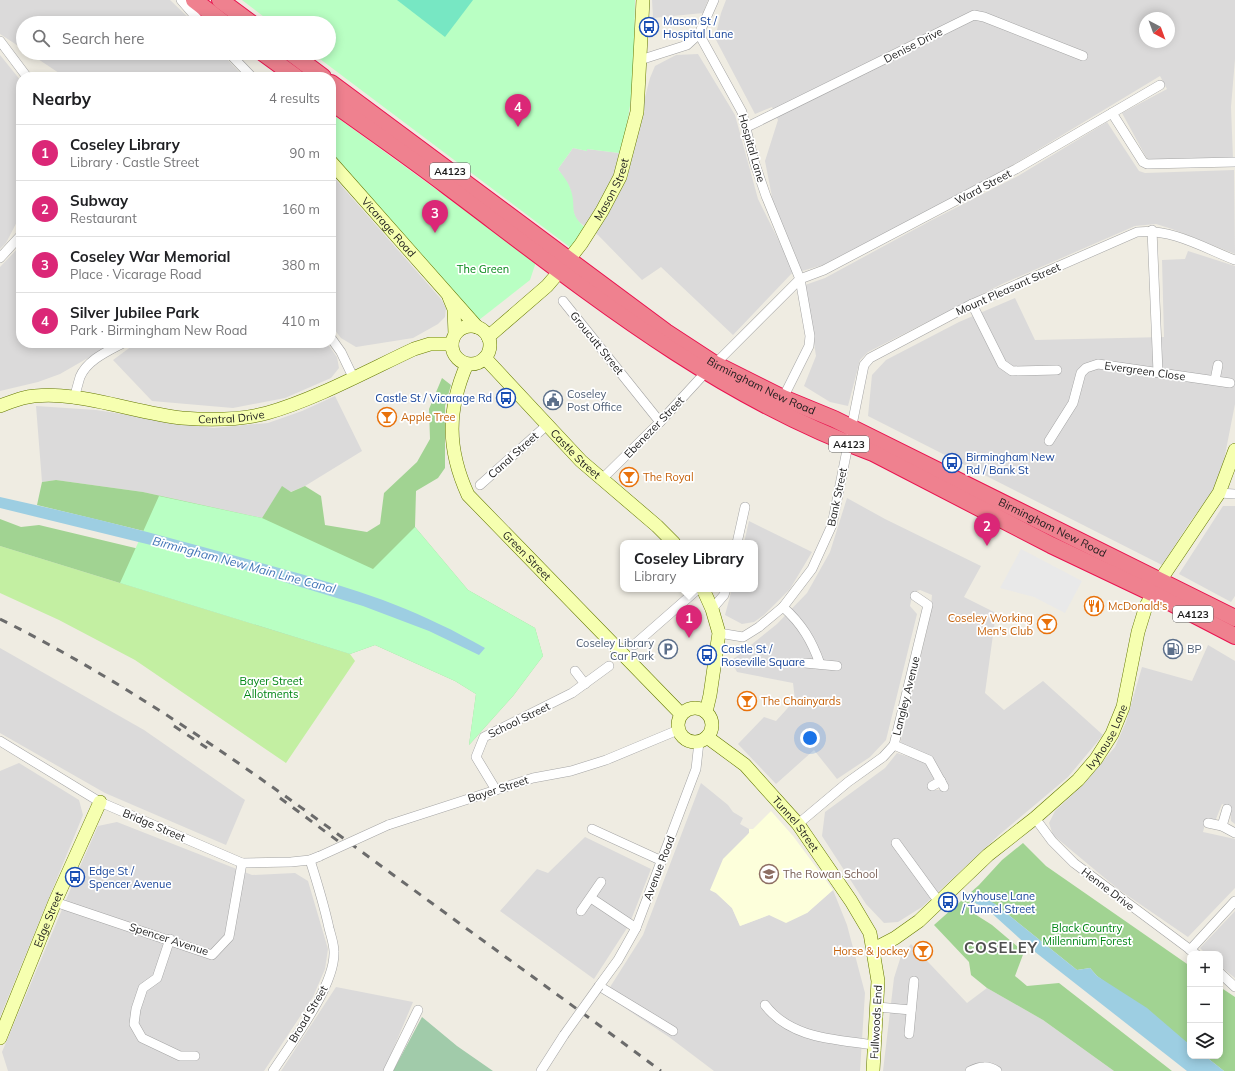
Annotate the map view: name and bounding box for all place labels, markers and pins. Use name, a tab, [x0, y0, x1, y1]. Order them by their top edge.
place label: Mason St / Hospital Lane	[663, 14, 733, 41]
bus stop icon: Mason St / Hospital Lane	[638, 16, 660, 38]
pin: 4	[505, 94, 531, 127]
pin: 3	[422, 200, 448, 233]
bus stop icon: Castle St / Vicarage Rd	[495, 387, 517, 409]
place label: Coseley Post Office	[567, 387, 622, 414]
public building icon: Coseley Post Office	[542, 389, 564, 411]
place label: Castle St / Vicarage Rd	[375, 391, 492, 405]
bar icon: Apple Tree	[376, 406, 398, 428]
place label: Apple Tree	[401, 410, 455, 424]
place label: Birmingham New Rd / Bank St	[966, 450, 1055, 477]
bus stop icon: Birmingham New Rd / Bank St	[941, 452, 963, 474]
bar icon: The Royal	[618, 466, 640, 488]
place label: The Royal	[643, 470, 694, 484]
pin: 2	[974, 513, 1000, 546]
restaurant icon: McDonald's	[1083, 595, 1105, 617]
place label: McDonald's	[1108, 599, 1168, 613]
pin: 1	[676, 605, 702, 638]
place label: Coseley Working Men's Club	[948, 611, 1033, 638]
bar icon: Coseley Working Men's Club	[1036, 613, 1058, 635]
place label: Coseley Library Car Park	[576, 636, 654, 663]
parking icon: Coseley Library Car Park	[657, 638, 679, 660]
fuel station icon: BP	[1162, 638, 1184, 660]
place label: Castle St / Roseville Square	[721, 642, 805, 669]
place label: BP	[1187, 642, 1202, 656]
bus stop icon: Castle St / Roseville Square	[696, 644, 718, 666]
bar icon: The Chainyards	[736, 690, 758, 712]
place label: The Chainyards	[761, 694, 841, 708]
school or university icon: The Rowan School	[758, 863, 780, 885]
place label: Edge St / Spencer Avenue	[89, 864, 171, 891]
bus stop icon: Edge St / Spencer Avenue	[64, 866, 86, 888]
place label: The Rowan School	[783, 867, 878, 881]
place label: Ivyhouse Lane / Tunnel Street	[961, 889, 1035, 916]
bus stop icon: Ivyhouse Lane / Tunnel Street	[937, 891, 959, 913]
bar icon: Horse & Jockey	[912, 940, 934, 962]
place label: Horse & Jockey	[833, 944, 909, 958]

